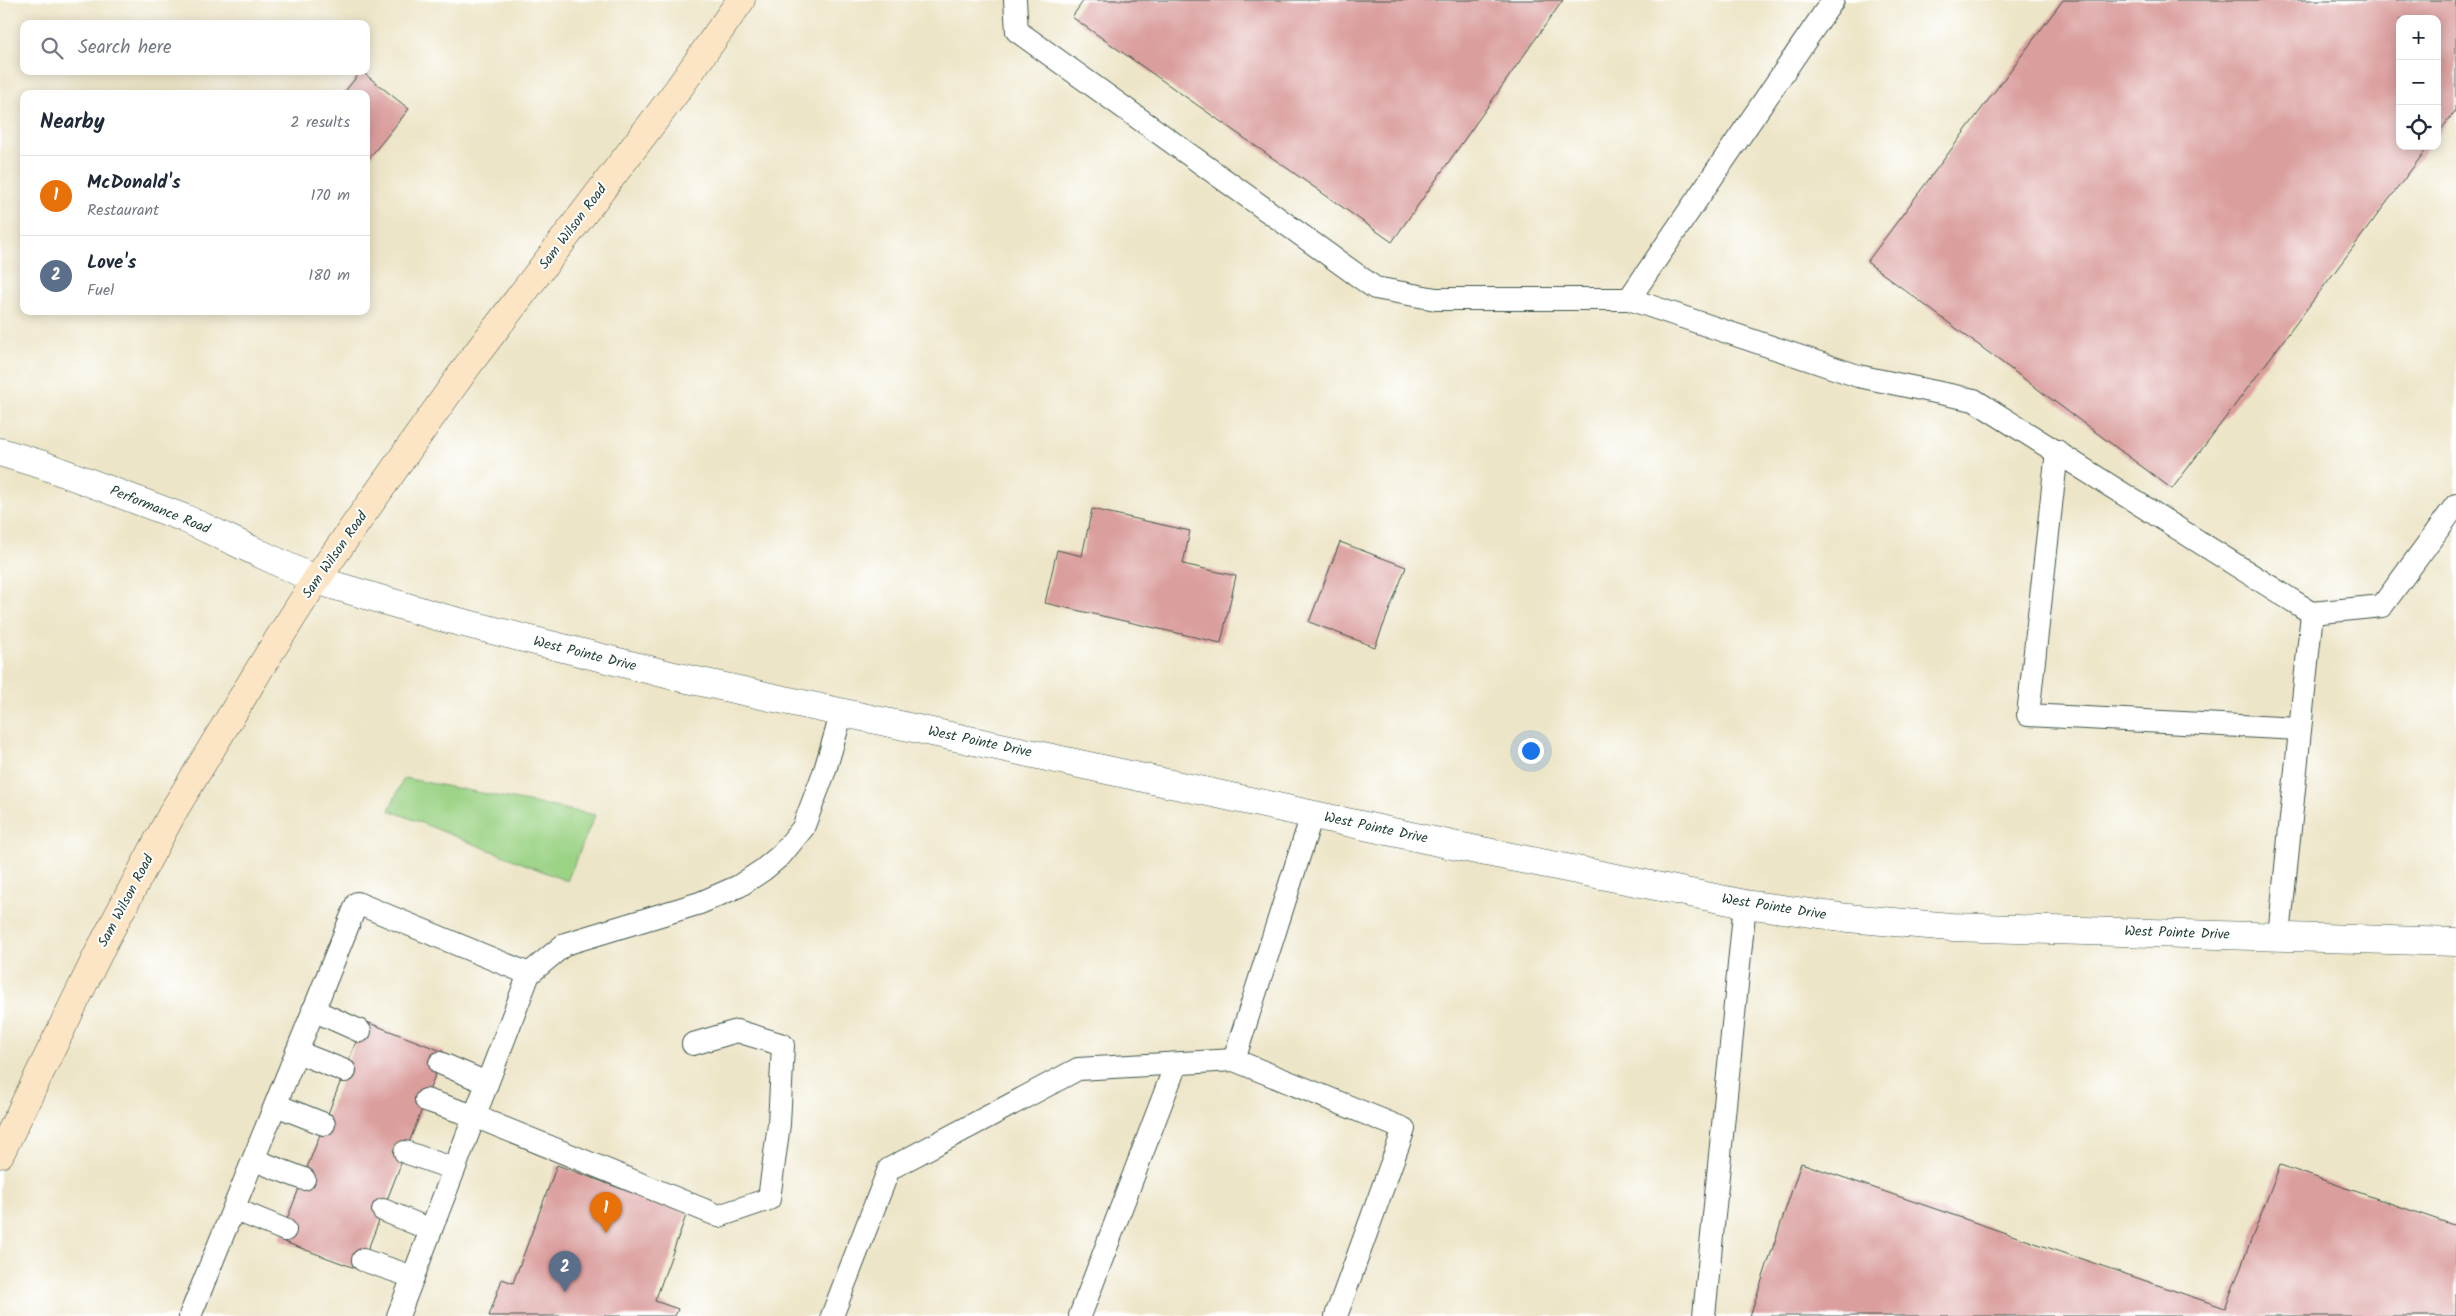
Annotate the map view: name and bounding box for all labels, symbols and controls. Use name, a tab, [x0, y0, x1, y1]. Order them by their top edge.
map controls	[2396, 15, 2441, 150]
button: +	[2396, 15, 2441, 60]
search box	[20, 20, 370, 75]
text: Search here	[78, 33, 172, 63]
icon: search	[38, 34, 66, 62]
button: −	[2396, 60, 2441, 105]
button: locate	[2396, 105, 2441, 150]
text: Nearby	[40, 106, 105, 139]
text: 2 results	[290, 110, 350, 135]
text: McDonald's	[87, 168, 181, 198]
street label: Sam Wilson Road	[534, 179, 613, 274]
text: 1	[54, 183, 58, 208]
text: 170 m	[310, 183, 350, 208]
text: Restaurant	[87, 198, 159, 223]
text: Love's	[87, 248, 136, 278]
text: 2	[51, 263, 61, 288]
text: 180 m	[308, 263, 350, 288]
text: Fuel	[87, 278, 114, 303]
street label: Performance Road	[107, 480, 214, 540]
street label: Sam Wilson Road	[297, 506, 374, 603]
street label: West Pointe Drive	[531, 631, 640, 678]
street label: West Pointe Drive	[926, 720, 1035, 764]
your location	[1518, 738, 1544, 764]
street label: West Pointe Drive	[1322, 806, 1431, 850]
street label: Sam Wilson Road	[92, 850, 160, 951]
street label: West Pointe Drive	[1720, 888, 1829, 926]
street label: West Pointe Drive	[2124, 920, 2231, 946]
pin: 1	[590, 1192, 622, 1233]
pin: 2	[549, 1251, 581, 1292]

